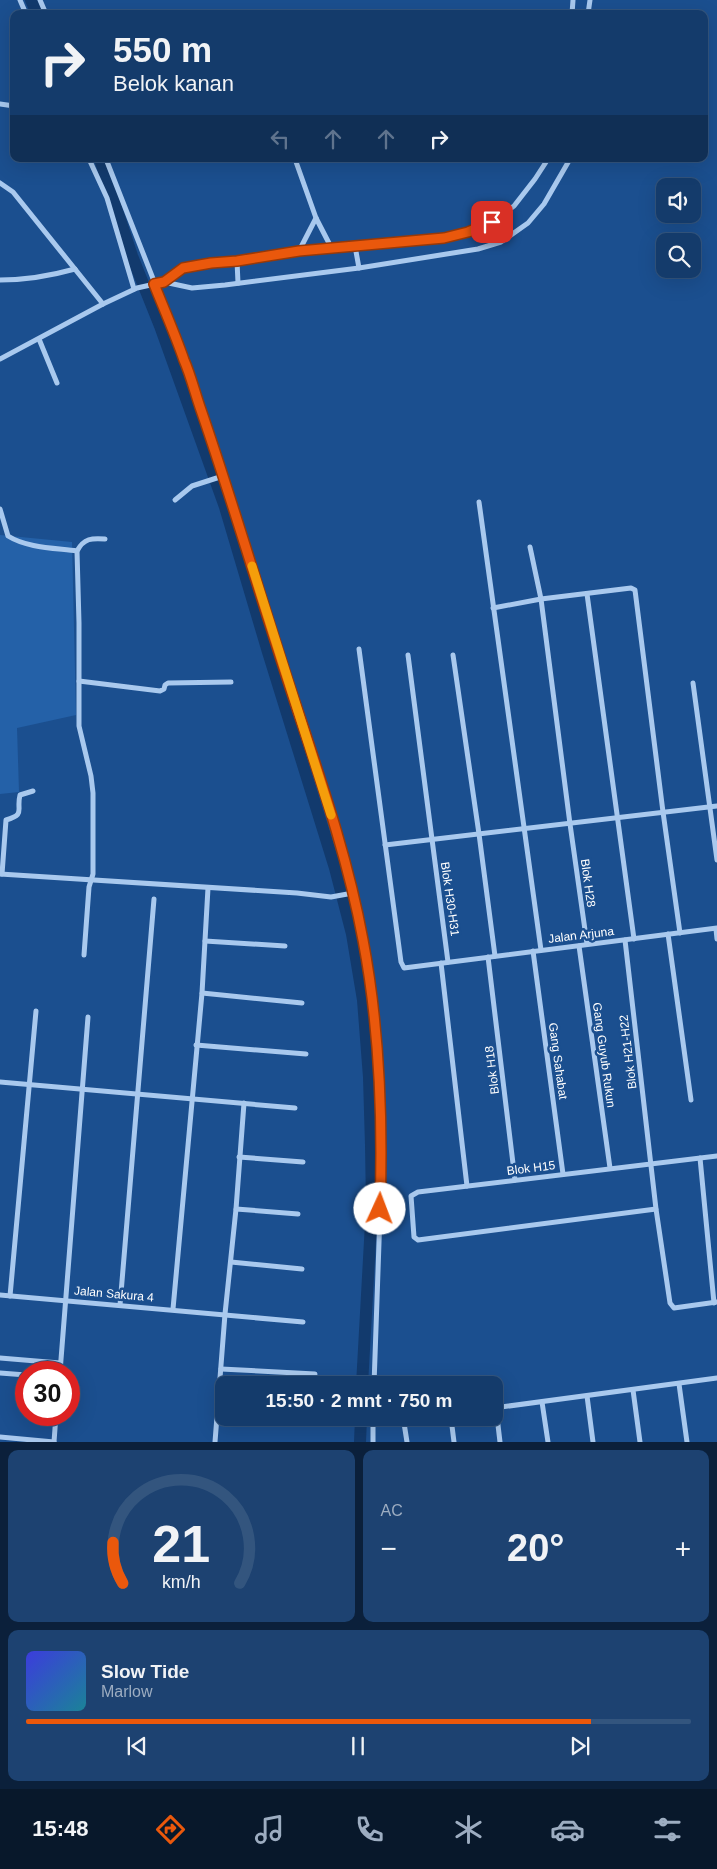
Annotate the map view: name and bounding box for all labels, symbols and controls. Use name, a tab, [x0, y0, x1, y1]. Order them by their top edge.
icon: right	[30, 30, 95, 95]
text: 550 m	[113, 30, 212, 69]
text: Belok kanan	[113, 71, 234, 96]
icon: left	[266, 125, 294, 153]
icon: ahead	[319, 125, 347, 153]
icon: ahead	[372, 125, 400, 153]
icon: right	[425, 125, 453, 153]
map controls	[656, 178, 701, 278]
button: sound	[656, 178, 701, 223]
pin	[471, 201, 513, 243]
icon: arrive	[478, 208, 506, 236]
button: search	[656, 233, 701, 278]
street label: Blok H28	[578, 858, 598, 908]
street label: Blok H30-H31	[438, 861, 462, 937]
street label: Jalan Arjuna	[547, 924, 615, 946]
street label: Gang Guyub Rukun	[590, 1002, 618, 1108]
street label: Blok H21-H22	[616, 1014, 639, 1090]
street label: Gang Sahabat	[546, 1022, 570, 1101]
street label: Blok H18	[482, 1045, 502, 1095]
street label: Blok H15	[506, 1158, 556, 1178]
position arrow	[353, 1182, 405, 1234]
street label: Jalan Sakura 4	[74, 1284, 155, 1304]
speed limit sign: 30	[15, 1361, 80, 1426]
text: 15:50 · 2 mnt · 750 m	[266, 1390, 452, 1411]
text: AC	[381, 1502, 403, 1519]
text: 21	[152, 1515, 210, 1573]
text: 20°	[507, 1527, 564, 1569]
text: −	[381, 1533, 397, 1564]
text: +	[675, 1533, 691, 1564]
text: km/h	[162, 1572, 201, 1592]
text: Slow Tide	[101, 1661, 189, 1682]
text: Marlow	[101, 1683, 153, 1700]
icon: previous	[123, 1732, 151, 1760]
icon: pause	[344, 1732, 372, 1760]
icon: next	[566, 1732, 594, 1760]
icon: directions	[153, 1812, 188, 1847]
icon: music	[252, 1812, 287, 1847]
icon: phone	[352, 1812, 387, 1847]
icon: climate	[451, 1812, 486, 1847]
icon: car	[550, 1812, 585, 1847]
icon: filters	[650, 1812, 685, 1847]
text: 15:48	[32, 1816, 88, 1841]

